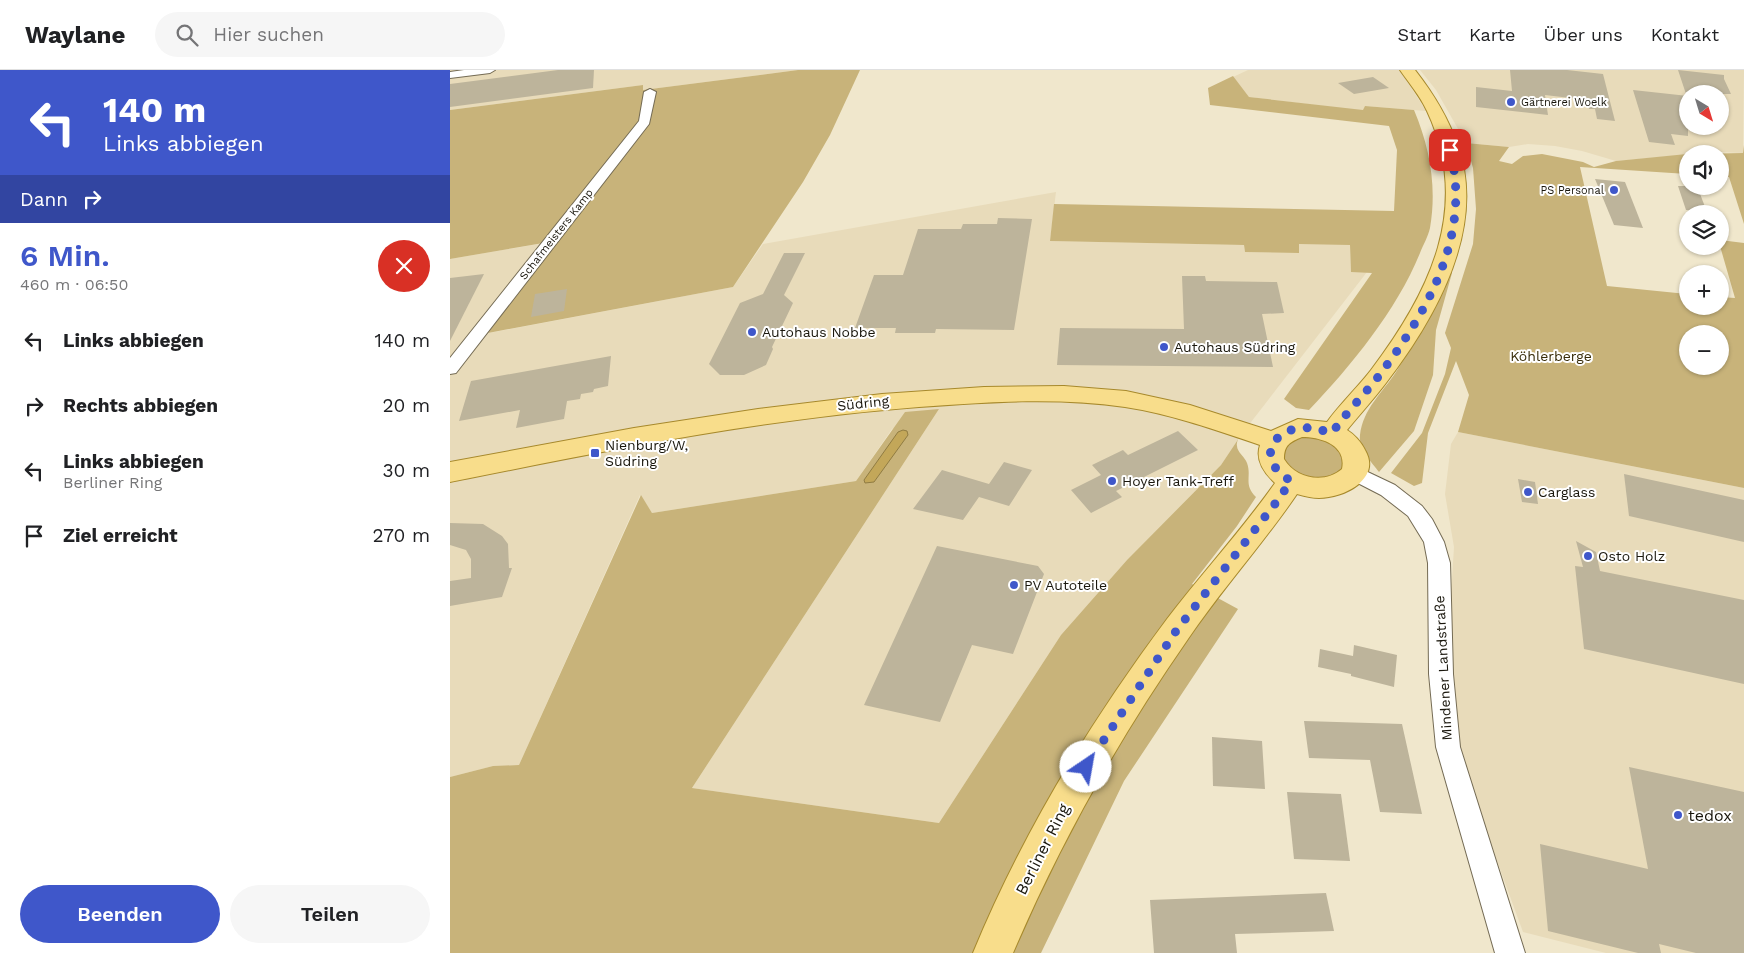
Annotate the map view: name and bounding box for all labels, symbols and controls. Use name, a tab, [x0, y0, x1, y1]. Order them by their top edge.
search box	[155, 12, 505, 57]
text: Waylane	[25, 21, 125, 49]
icon: search	[173, 21, 201, 49]
text: Hier suchen	[213, 23, 324, 46]
text: Start	[1397, 24, 1441, 45]
text: Karte	[1469, 24, 1516, 45]
text: Über uns	[1544, 24, 1623, 45]
text: Kontakt	[1651, 24, 1719, 45]
north arrow	[1679, 85, 1729, 135]
map controls	[1679, 85, 1729, 375]
text: 140 m	[103, 89, 206, 131]
icon: left	[20, 90, 85, 155]
marker: Gärtnerei Woelk	[1505, 96, 1517, 108]
place label: Gärtnerei Woelk	[1521, 96, 1607, 109]
pin	[1429, 129, 1471, 171]
text: Links abbiegen	[103, 131, 264, 156]
icon: arrive	[1436, 136, 1464, 164]
button: sound	[1679, 145, 1729, 195]
place label: PS Personal	[1540, 184, 1605, 197]
marker: PS Personal	[1608, 184, 1620, 196]
icon: right	[78, 185, 106, 213]
street label: Schafmeisters Kamp	[517, 186, 596, 282]
text: Dann	[20, 188, 68, 211]
button: layers	[1679, 205, 1729, 255]
text: 6 Min.	[20, 238, 110, 273]
button: close	[378, 240, 430, 292]
button: +	[1679, 265, 1729, 315]
text: 460 m · 06:50	[20, 275, 128, 294]
place label: Autohaus Nobbe	[762, 324, 876, 340]
button: −	[1679, 325, 1729, 375]
marker: Autohaus Nobbe	[746, 326, 758, 338]
icon: left	[20, 327, 48, 355]
text: Links abbiegen	[63, 329, 204, 352]
text: 140 m	[375, 329, 430, 352]
place label: Autohaus Südring	[1174, 339, 1296, 355]
marker: Autohaus Südring	[1158, 341, 1170, 353]
park label: Köhlerberge	[1510, 348, 1592, 364]
icon: right	[20, 392, 48, 420]
street label: Südring	[836, 392, 890, 414]
text: Rechts abbiegen	[63, 394, 218, 417]
text: 20 m	[383, 394, 430, 417]
place label: Nienburg/W, Südring	[605, 437, 688, 469]
marker: Nienburg/W, Südring	[589, 447, 601, 459]
text: Links abbiegen	[63, 450, 204, 473]
icon: left	[20, 457, 48, 485]
text: 30 m	[383, 459, 430, 482]
text: Berliner Ring	[63, 473, 162, 492]
place label: Hoyer Tank-Treff	[1122, 473, 1234, 489]
marker: Hoyer Tank-Treff	[1106, 475, 1118, 487]
place label: Carglass	[1538, 484, 1595, 500]
marker: Carglass	[1522, 486, 1534, 498]
icon: arrive	[20, 522, 48, 550]
text: Ziel erreicht	[63, 524, 178, 547]
text: 270 m	[373, 524, 430, 547]
place label: Osto Holz	[1598, 548, 1665, 564]
marker: Osto Holz	[1582, 550, 1594, 562]
place label: PV Autoteile	[1024, 577, 1107, 593]
marker: PV Autoteile	[1008, 579, 1020, 591]
street label: Mindener Landstraße	[1431, 595, 1455, 741]
position arrow	[1059, 740, 1111, 792]
street label: Berliner Ring	[1011, 800, 1074, 898]
place label: tedox	[1688, 806, 1732, 825]
marker: tedox	[1672, 809, 1684, 821]
button: Beenden	[20, 885, 220, 943]
button: Teilen	[230, 885, 430, 943]

